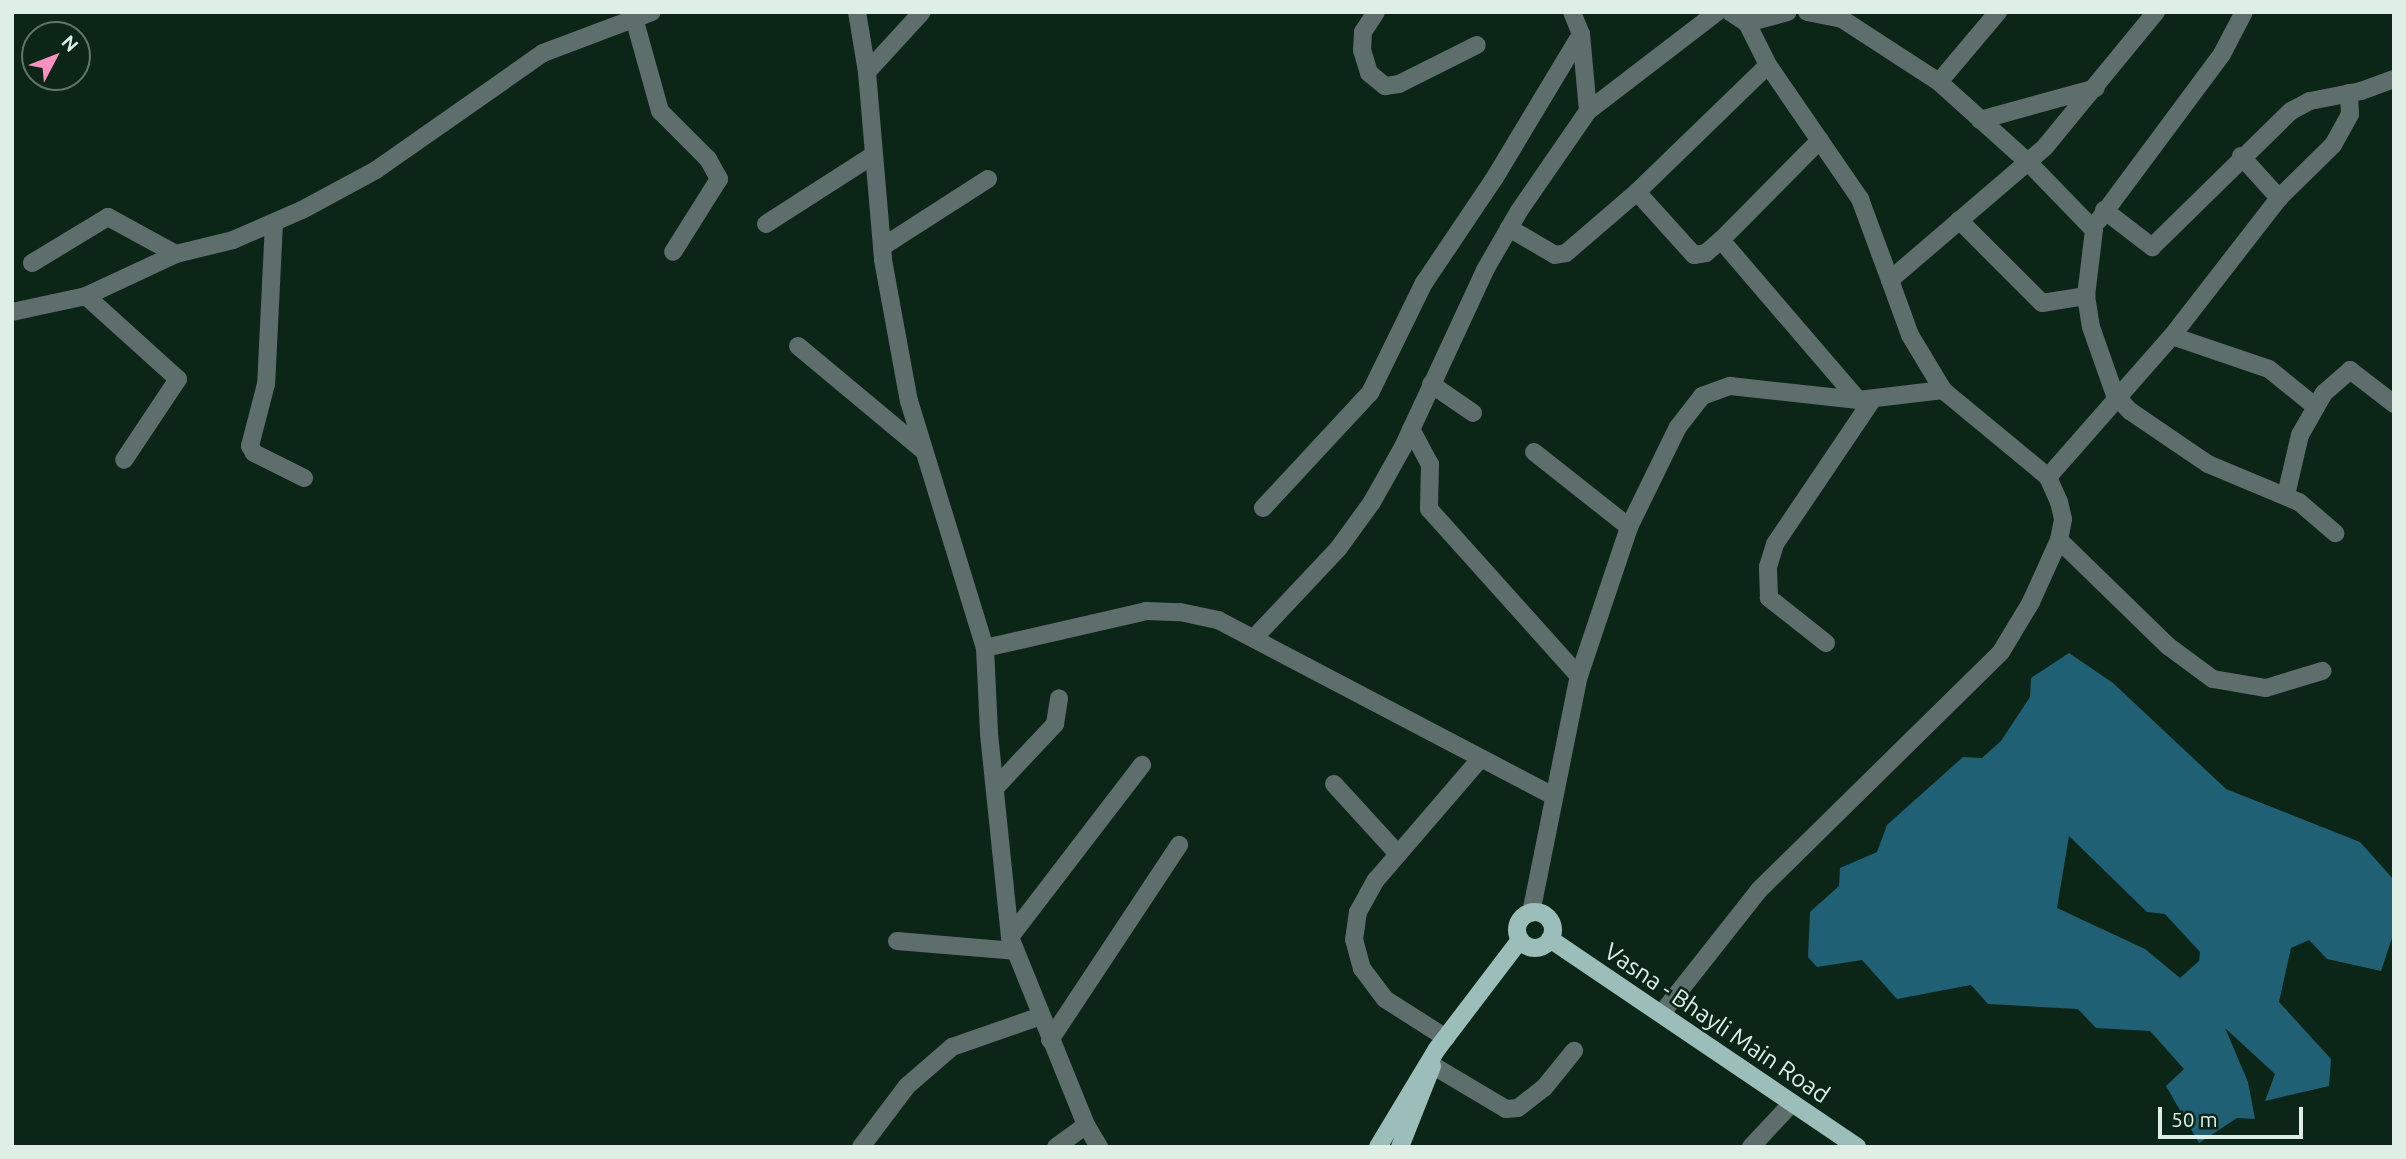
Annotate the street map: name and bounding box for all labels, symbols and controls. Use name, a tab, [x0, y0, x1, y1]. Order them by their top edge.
north arrow	[21, 21, 91, 91]
text: N	[57, 31, 83, 56]
street label: Vasna - Bhayli Main Road	[1599, 937, 1835, 1109]
scale bar	[2161, 1092, 2306, 1136]
text: 50 m	[2171, 1107, 2218, 1131]

